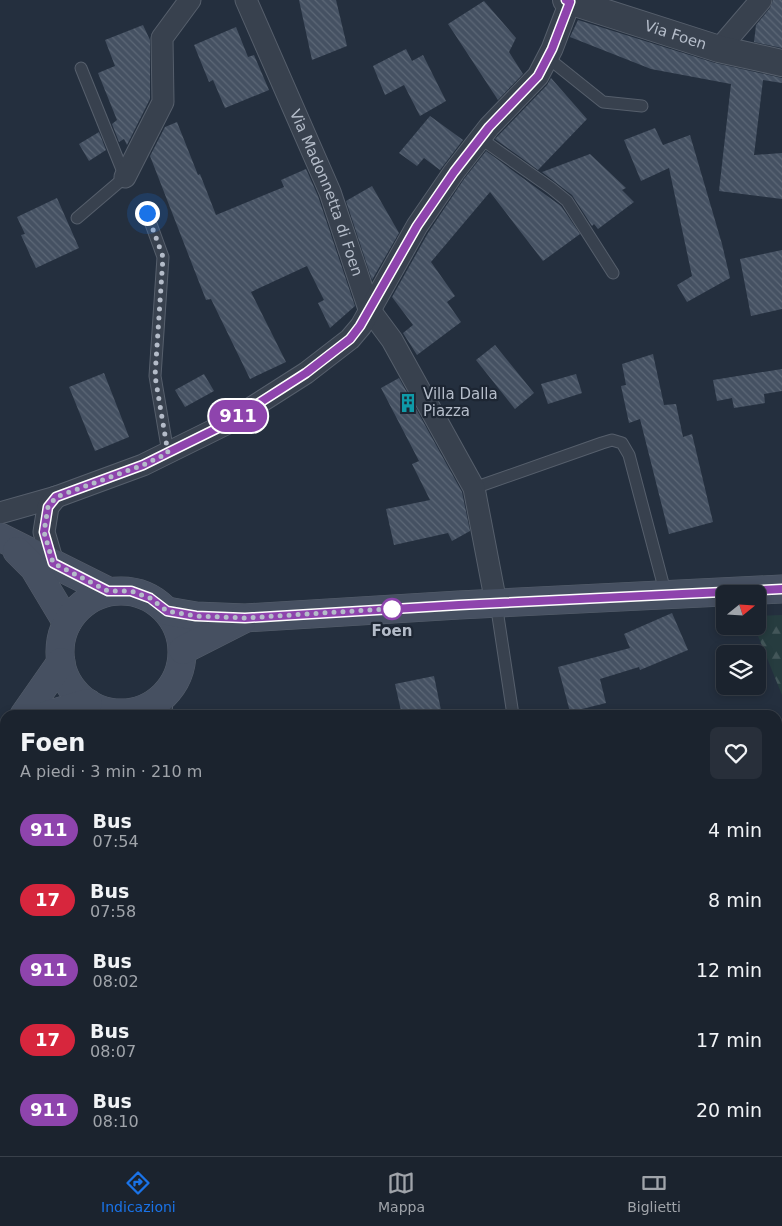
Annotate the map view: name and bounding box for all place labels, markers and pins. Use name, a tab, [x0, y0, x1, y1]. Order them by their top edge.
place label: Villa Dalla Piazza	[423, 385, 498, 420]
building icon: Villa Dalla Piazza	[397, 392, 419, 414]
marker: Foen	[381, 598, 403, 620]
place label: Foen	[372, 622, 412, 640]

